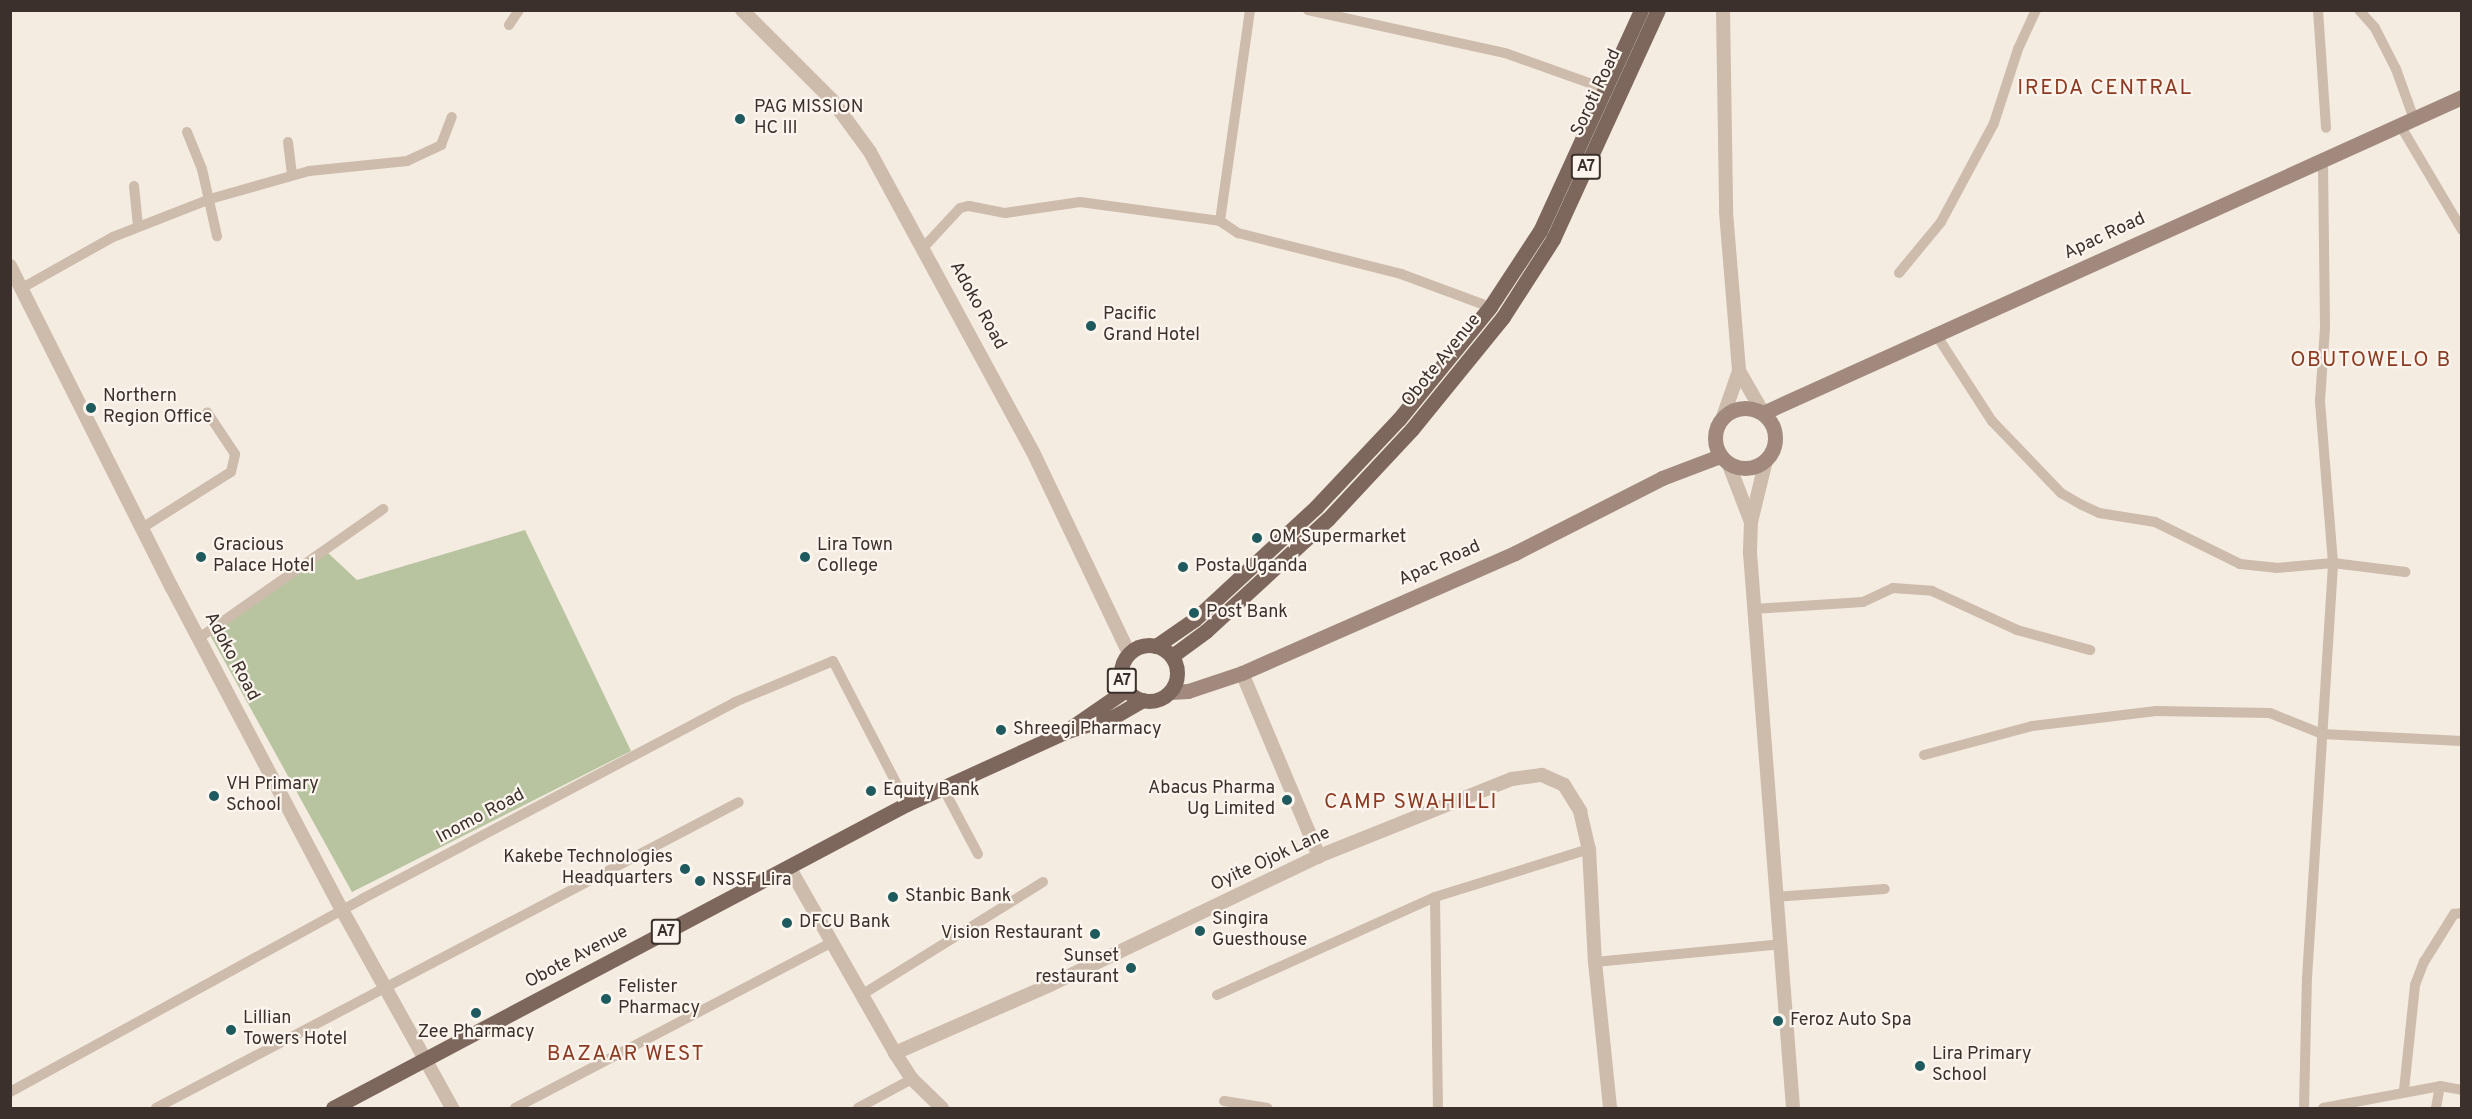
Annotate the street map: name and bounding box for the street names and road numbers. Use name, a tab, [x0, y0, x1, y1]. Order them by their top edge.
street label: Soroti Road	[1567, 46, 1627, 140]
road number: A7	[1570, 154, 1602, 180]
street label: Apac Road	[2061, 209, 2149, 265]
street label: Adoko Road	[944, 258, 1010, 354]
street label: Obote Avenue	[1398, 310, 1486, 412]
street label: Apac Road	[1396, 536, 1484, 592]
street label: Adoko Road	[199, 609, 263, 705]
road number: A7	[1106, 668, 1138, 694]
street label: Inomo Road	[433, 785, 529, 849]
street label: Oyite Ojok Lane	[1208, 823, 1334, 897]
road number: A7	[650, 919, 682, 945]
street label: Obote Avenue	[522, 922, 632, 994]

